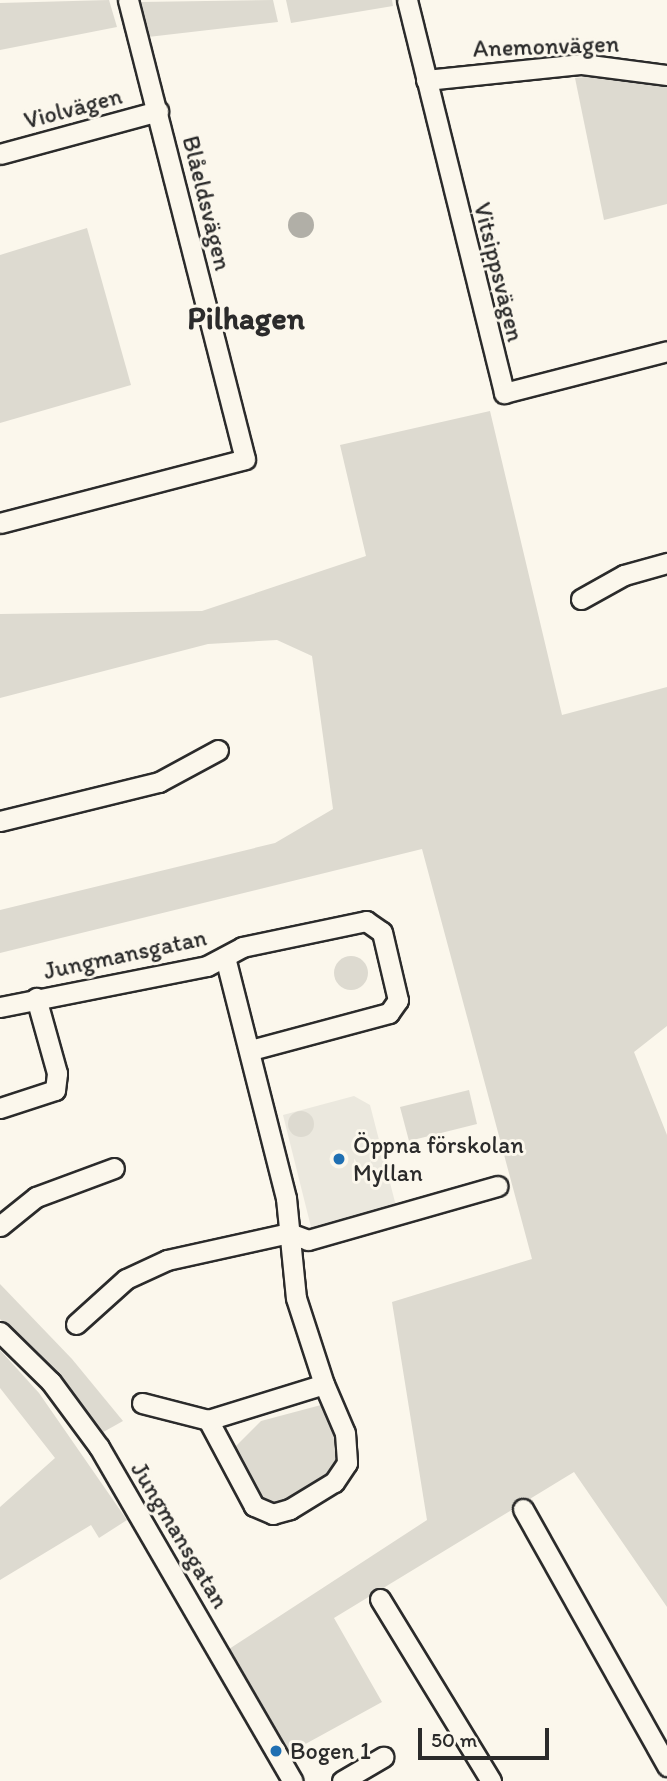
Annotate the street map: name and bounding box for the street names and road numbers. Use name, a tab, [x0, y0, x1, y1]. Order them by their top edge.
street label: Anemonvägen	[472, 29, 620, 63]
street label: Violvägen	[21, 81, 125, 135]
street label: Blåeldsvägen	[176, 133, 238, 273]
street label: Vitsippsvägen	[468, 199, 530, 345]
street label: Jungmansgatan	[41, 923, 209, 985]
street label: Jungmansgatan	[125, 1456, 235, 1614]

